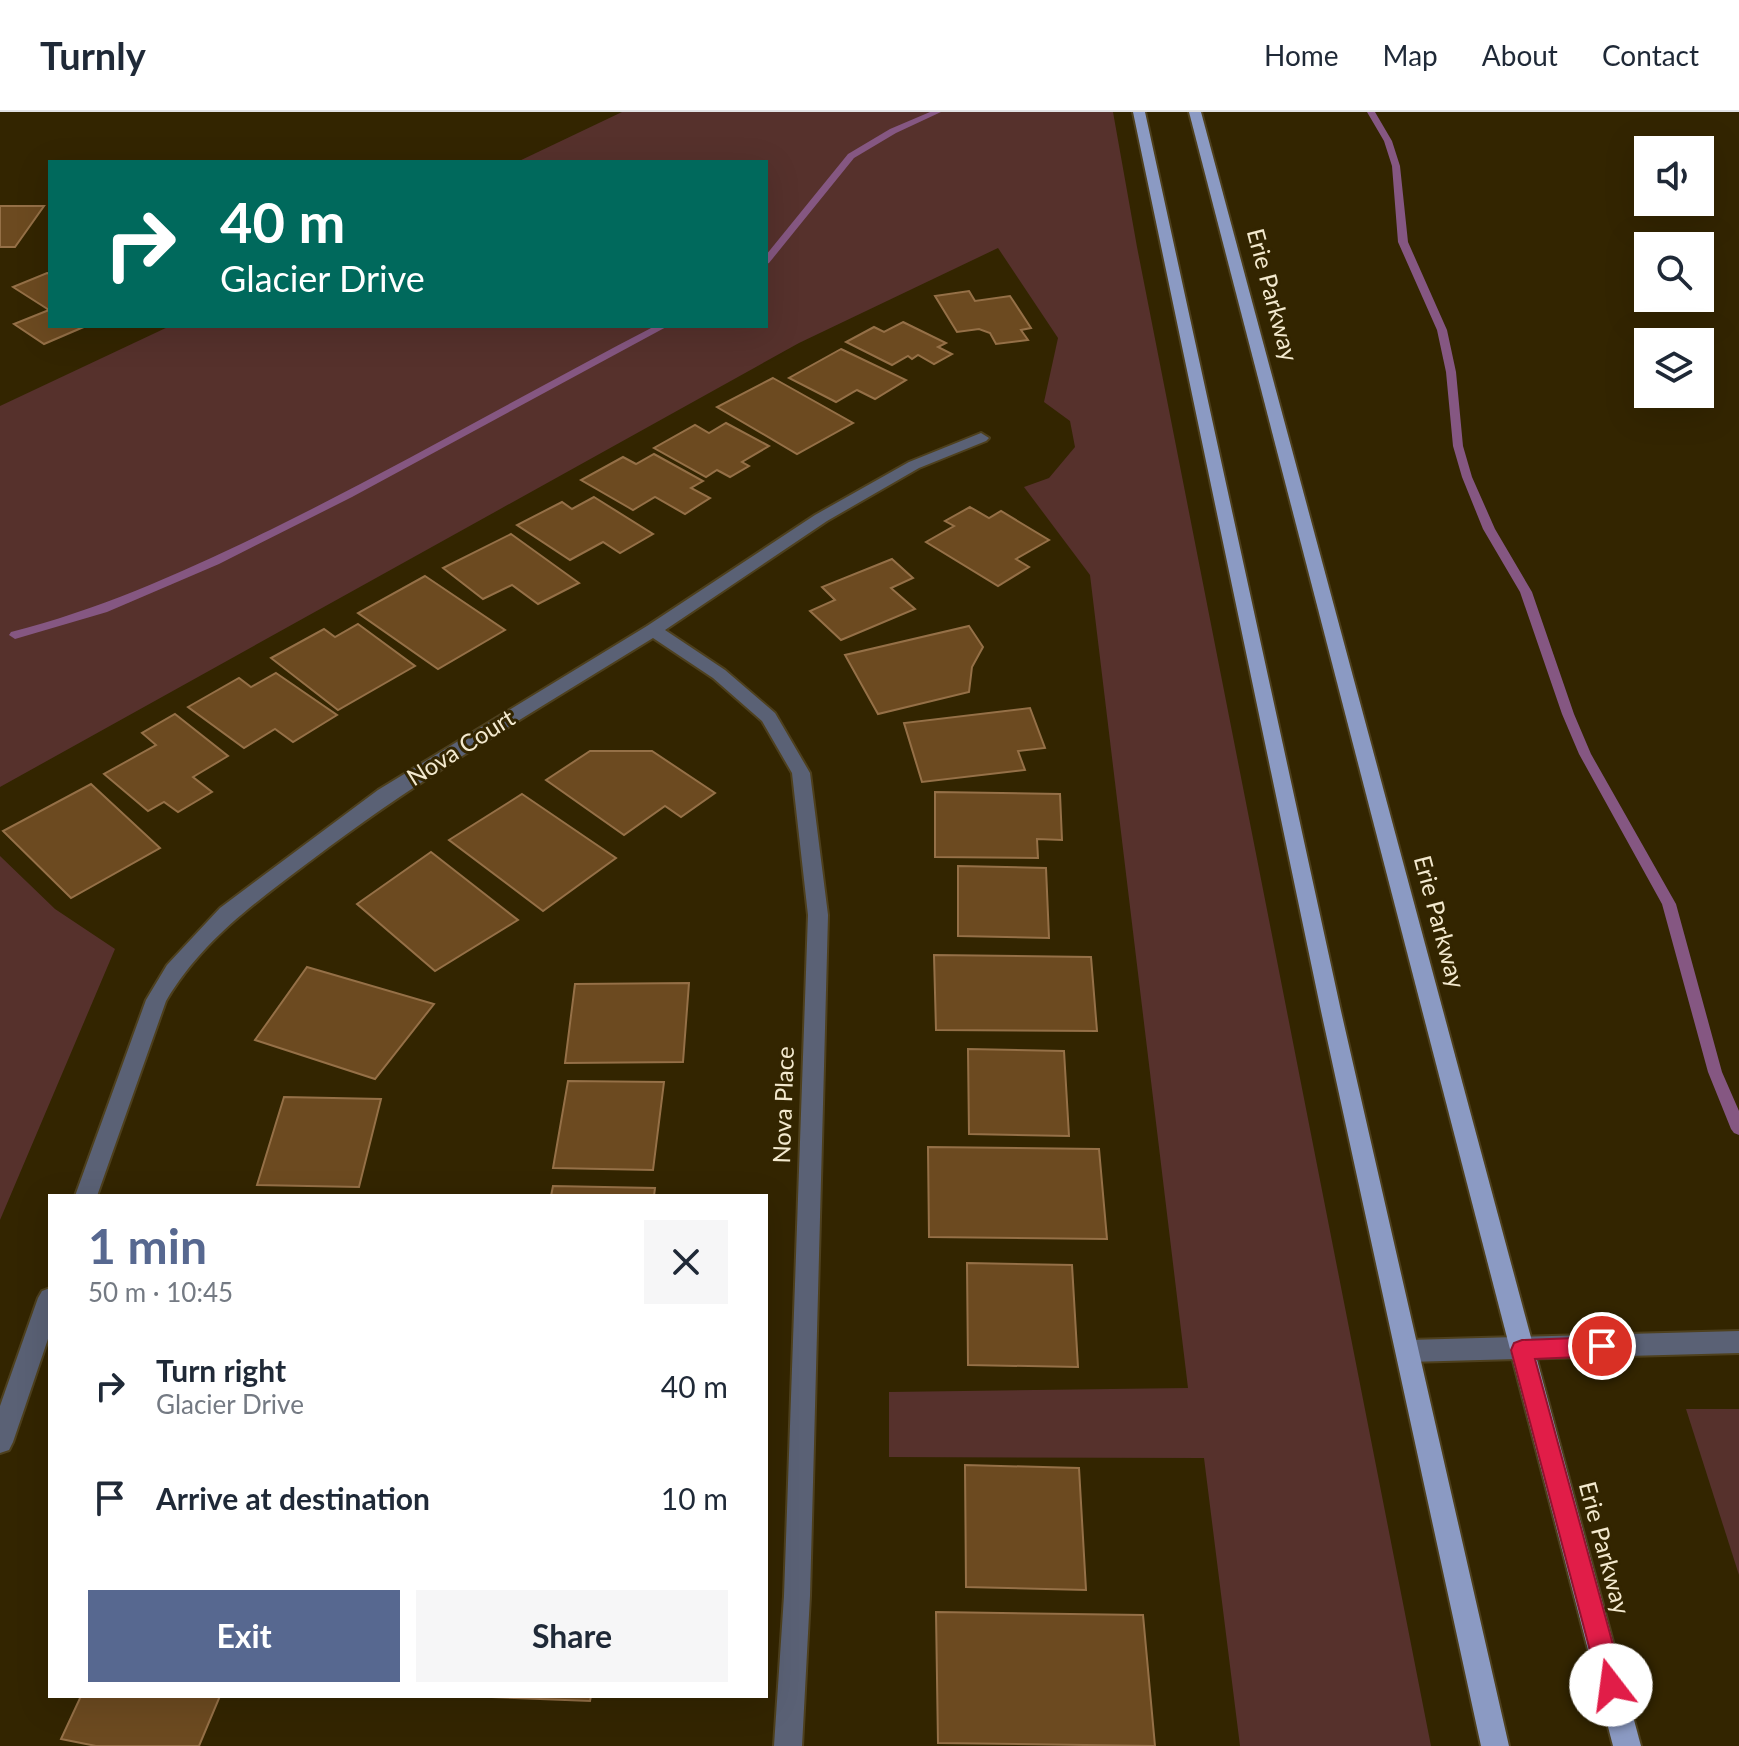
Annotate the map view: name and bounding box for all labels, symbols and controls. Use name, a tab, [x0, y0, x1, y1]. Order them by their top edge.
text: Turnly	[40, 32, 146, 78]
text: Home	[1264, 38, 1339, 72]
text: Map	[1383, 38, 1438, 72]
text: About	[1482, 38, 1558, 72]
text: Contact	[1602, 38, 1699, 72]
map controls	[1634, 136, 1714, 408]
button: sound	[1634, 136, 1714, 216]
text: 40 m	[220, 188, 345, 255]
icon: right	[88, 192, 192, 296]
street label: Erie Parkway	[1242, 225, 1305, 365]
button: search	[1634, 232, 1714, 312]
text: Glacier Drive	[220, 256, 425, 300]
button: layers	[1634, 328, 1714, 408]
street label: Nova Court	[401, 702, 520, 791]
street label: Erie Parkway	[1409, 852, 1472, 992]
street label: Nova Place	[766, 1046, 799, 1164]
text: 1 min	[88, 1217, 207, 1274]
button: close	[644, 1220, 728, 1304]
text: 50 m · 10:45	[88, 1276, 233, 1308]
pin	[1568, 1312, 1636, 1380]
icon: arrive	[1580, 1324, 1624, 1368]
text: Turn right	[156, 1352, 286, 1388]
icon: right	[88, 1364, 132, 1408]
text: 40 m	[661, 1368, 728, 1404]
text: Glacier Drive	[156, 1388, 304, 1420]
icon: arrive	[88, 1476, 132, 1520]
street label: Erie Parkway	[1574, 1478, 1637, 1618]
text: Arrive at destination	[156, 1480, 430, 1516]
text: 10 m	[661, 1480, 728, 1516]
button: Exit	[88, 1590, 400, 1682]
button: Share	[416, 1590, 728, 1682]
position arrow	[1569, 1643, 1653, 1727]

